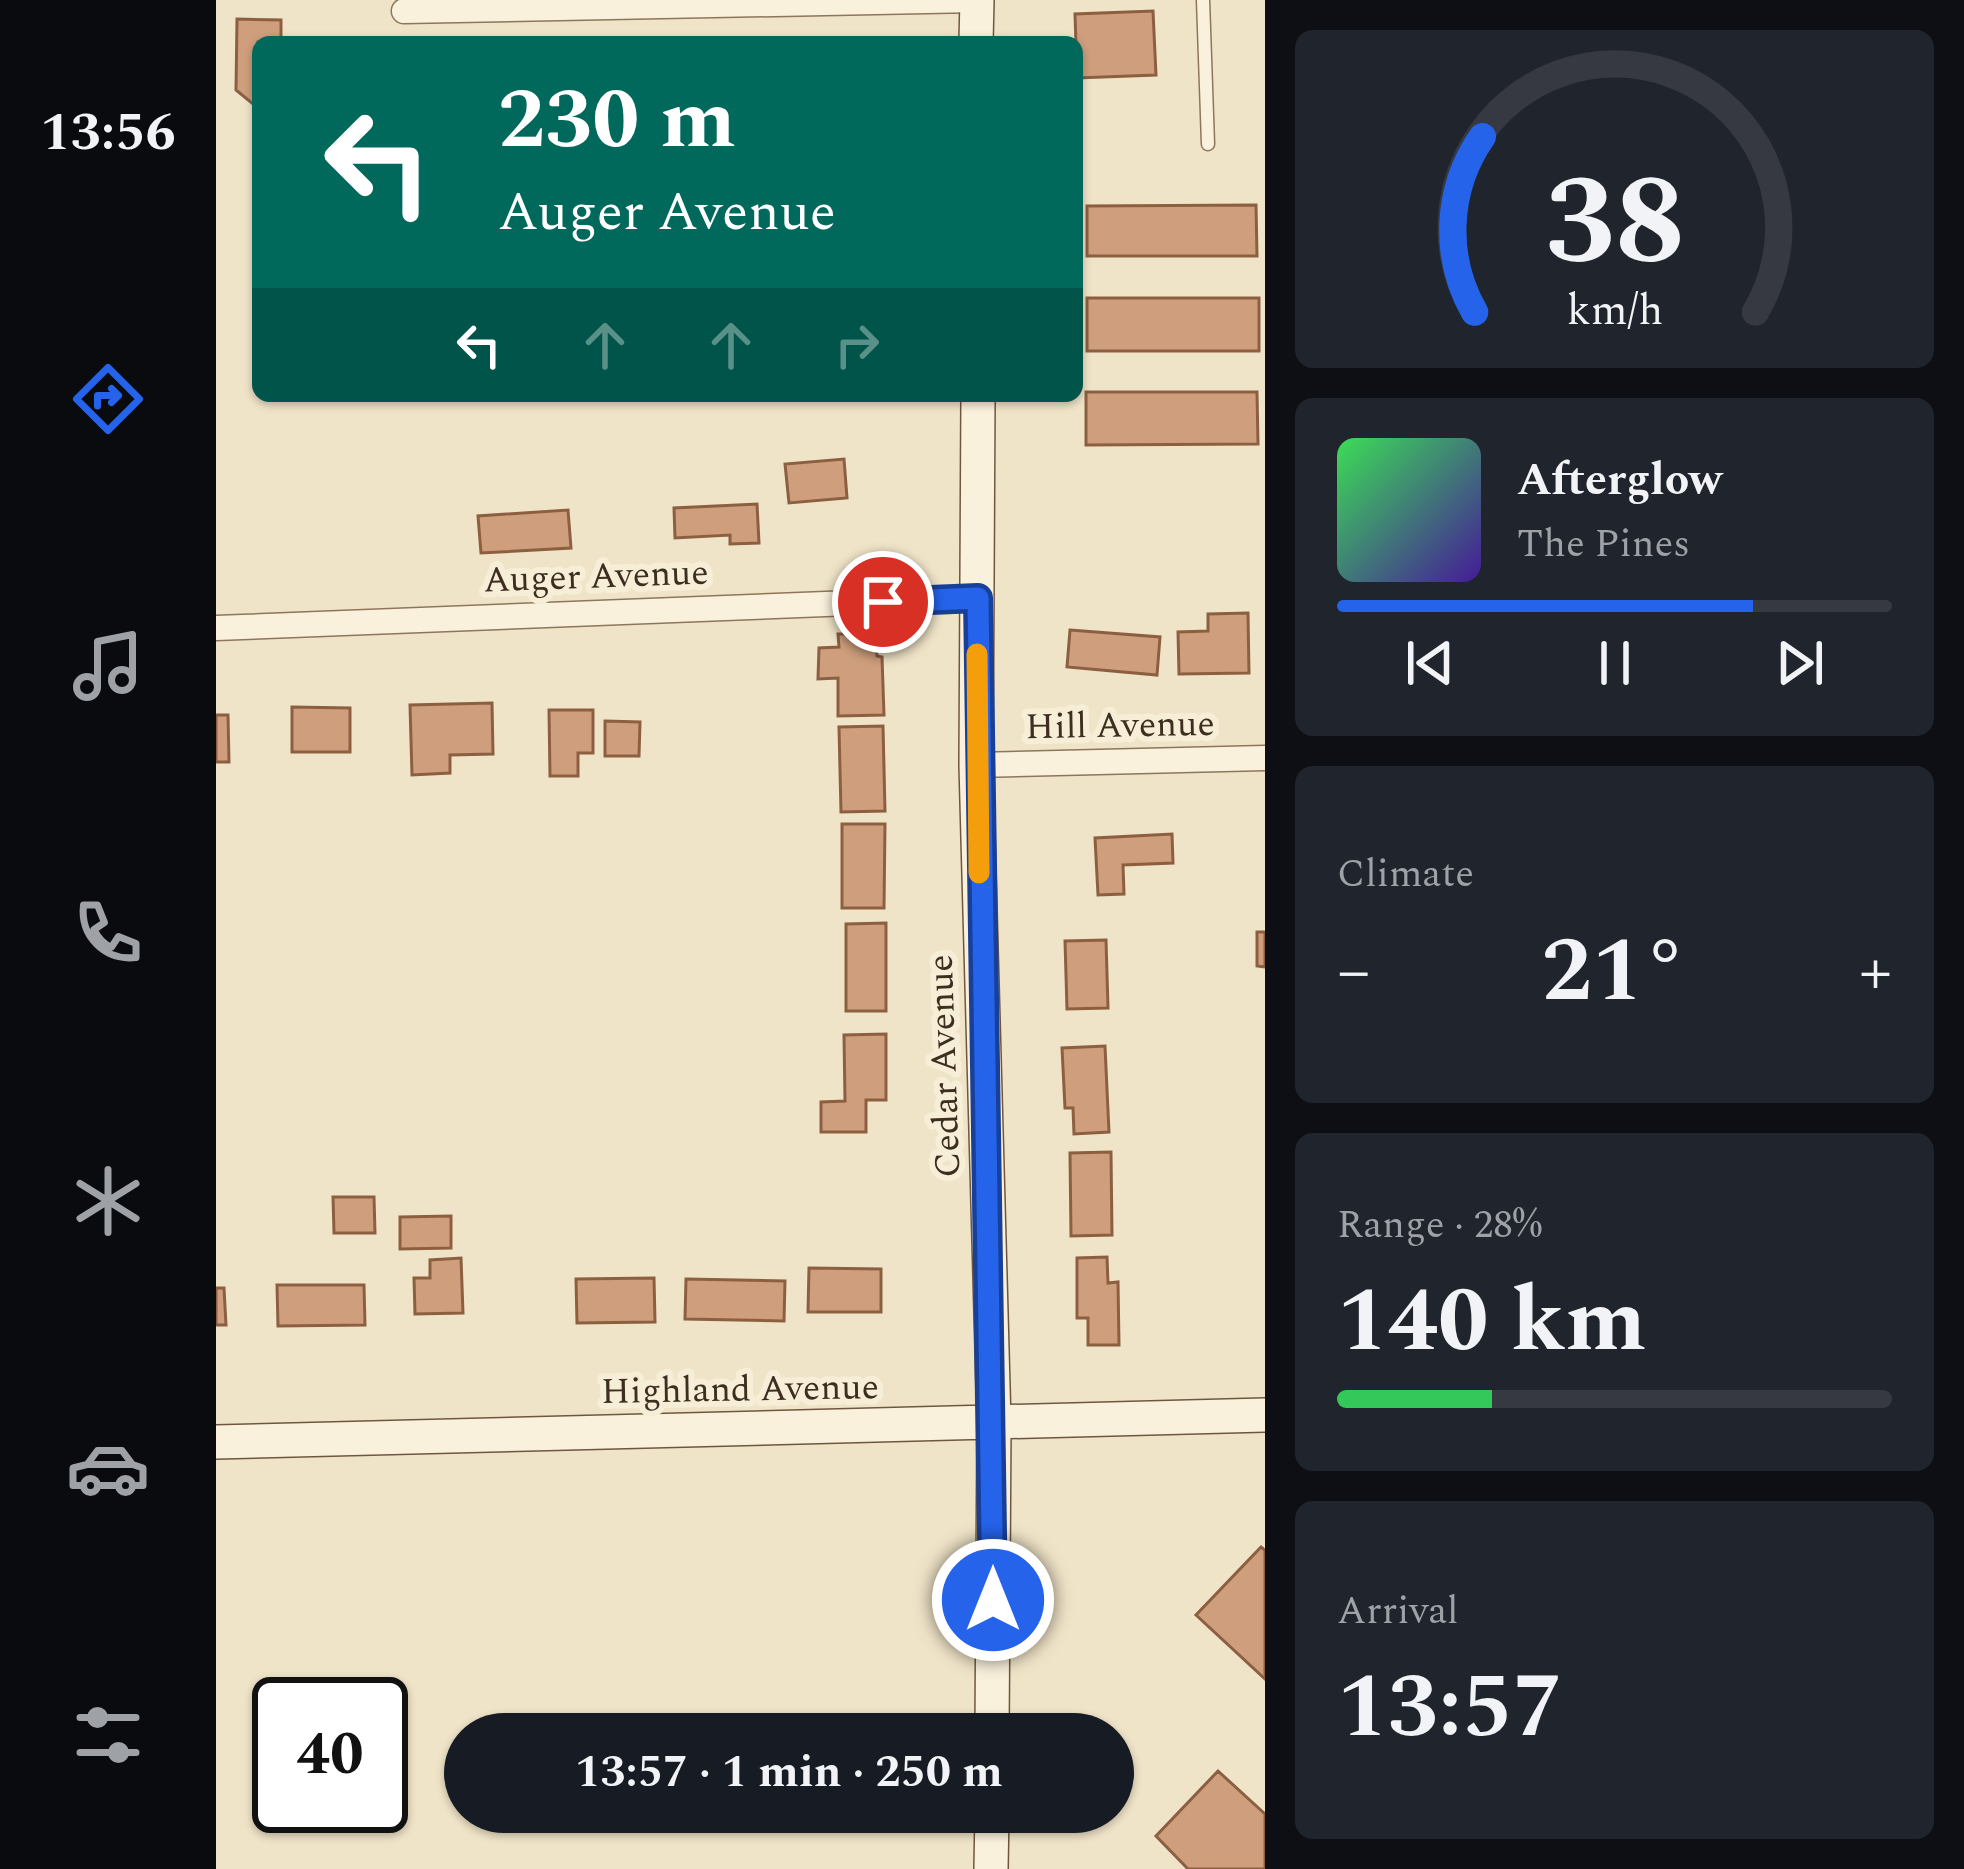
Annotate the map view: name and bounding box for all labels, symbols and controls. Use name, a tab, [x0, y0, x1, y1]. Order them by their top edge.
text: 230 m	[498, 57, 736, 185]
icon: left	[300, 84, 456, 240]
text: 13:56	[40, 92, 176, 174]
text: 38	[1544, 129, 1685, 319]
text: Auger Avenue	[498, 172, 836, 254]
text: km/h	[1566, 279, 1663, 344]
icon: left	[446, 312, 512, 378]
icon: ahead	[572, 312, 638, 378]
icon: ahead	[698, 312, 764, 378]
icon: right	[824, 312, 890, 378]
icon: directions	[66, 357, 150, 441]
text: Afterglow	[1517, 446, 1722, 515]
text: The Pines	[1517, 515, 1690, 574]
street label: Auger Avenue	[482, 546, 710, 608]
pin	[832, 551, 934, 653]
icon: arrive	[850, 569, 916, 635]
icon: music	[66, 624, 150, 708]
icon: previous	[1397, 630, 1463, 696]
icon: pause	[1582, 630, 1648, 696]
icon: next	[1767, 630, 1833, 696]
street label: Hill Avenue	[1025, 697, 1215, 755]
text: Climate	[1337, 845, 1474, 904]
icon: phone	[66, 891, 150, 975]
text: 21°	[1542, 904, 1687, 1041]
text: −	[1337, 922, 1370, 1023]
text: +	[1859, 922, 1892, 1023]
street label: Cedar Avenue	[914, 953, 976, 1179]
icon: climate	[66, 1159, 150, 1243]
text: Range · 28%	[1337, 1196, 1542, 1255]
text: 140 km	[1337, 1254, 1646, 1391]
street label: Highland Avenue	[601, 1360, 879, 1420]
icon: car	[66, 1426, 150, 1510]
position arrow	[930, 1537, 1056, 1663]
text: Arrival	[1337, 1582, 1459, 1641]
text: 13:57	[1337, 1640, 1563, 1777]
speed limit sign: 40	[252, 1677, 408, 1833]
icon: filters	[66, 1693, 150, 1777]
text: 13:57 · 1 min · 250 m	[575, 1738, 1003, 1807]

